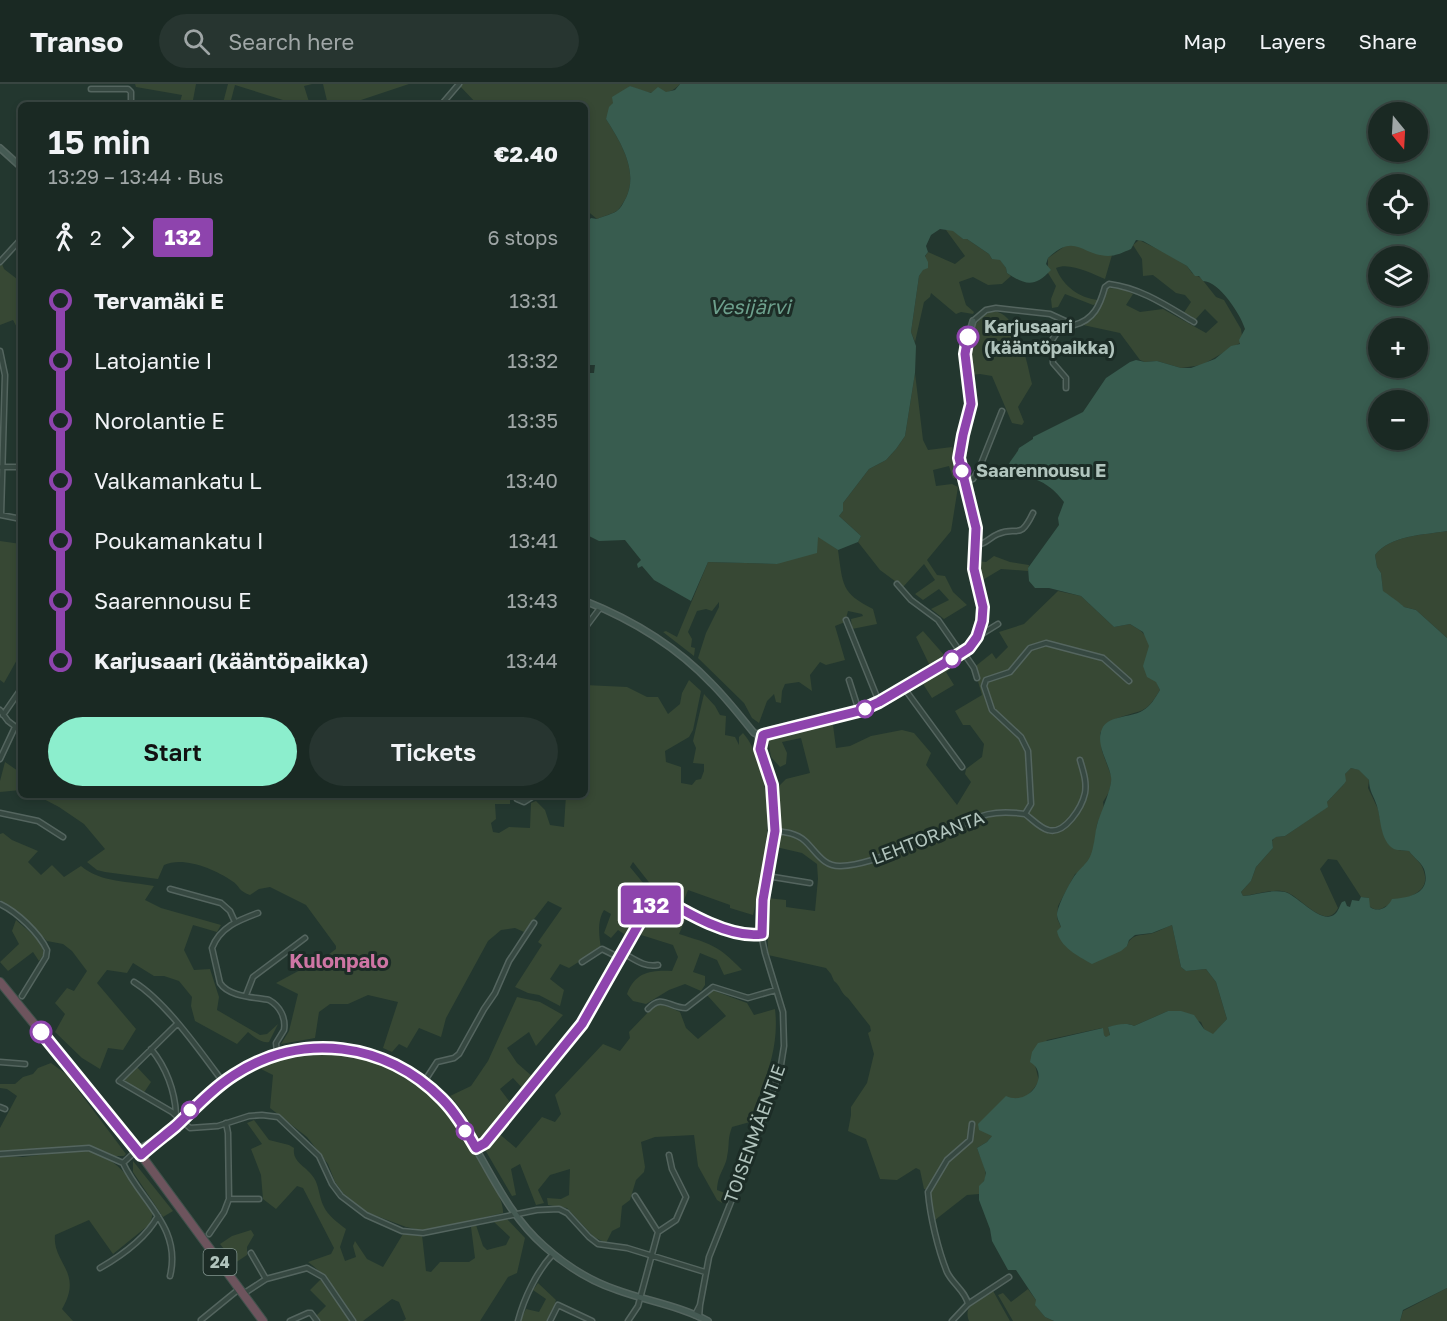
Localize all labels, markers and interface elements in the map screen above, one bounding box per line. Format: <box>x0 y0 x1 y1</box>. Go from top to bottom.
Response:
search box <box>159 14 579 68</box>
text: Transo <box>30 25 123 58</box>
icon: search <box>180 25 213 58</box>
text: Search here <box>228 28 354 55</box>
text: Map <box>1183 28 1226 54</box>
text: Layers <box>1259 28 1326 54</box>
text: Share <box>1359 28 1417 54</box>
north arrow <box>1368 102 1428 162</box>
map controls <box>1368 102 1428 450</box>
text: 15 min <box>48 122 150 161</box>
text: €2.40 <box>494 140 558 167</box>
text: 13:29 – 13:44 · Bus <box>48 164 224 188</box>
button: locate <box>1368 174 1428 234</box>
icon: walk <box>48 221 81 254</box>
icon: forward <box>111 221 144 254</box>
text: 132 <box>165 224 201 250</box>
text: 2 <box>90 225 102 249</box>
text: 6 stops <box>487 225 558 249</box>
button: layers <box>1368 246 1428 306</box>
text: Tervamäki E <box>94 287 224 314</box>
text: 13:31 <box>509 288 558 312</box>
water label: Vesijärvi <box>709 294 793 319</box>
place label: Karjusaari (kääntöpaikka) <box>984 315 1115 358</box>
button: + <box>1368 318 1428 378</box>
marker: Karjusaari (kääntöpaikka) <box>957 326 979 348</box>
text: Latojantie I <box>94 347 212 374</box>
text: 13:32 <box>507 348 558 372</box>
button: − <box>1368 390 1428 450</box>
text: Norolantie E <box>94 407 225 434</box>
text: 13:35 <box>507 408 558 432</box>
place label: Saarennousu E <box>976 459 1106 481</box>
marker: Saarennousu E <box>953 462 971 480</box>
text: Valkamankatu L <box>94 467 262 494</box>
text: 13:40 <box>506 468 558 492</box>
text: Poukamankatu I <box>94 527 264 554</box>
text: 13:41 <box>509 528 558 552</box>
text: Saarennousu E <box>94 587 252 614</box>
text: 13:43 <box>507 588 558 612</box>
text: Karjusaari (kääntöpaikka) <box>94 647 369 674</box>
text: 13:44 <box>506 648 558 672</box>
unlabelled marker <box>943 650 961 668</box>
unlabelled marker <box>856 700 874 718</box>
button: Start <box>48 717 297 786</box>
button: Tickets <box>309 717 558 786</box>
street label: LEHTORANTA <box>868 806 987 869</box>
line badge: 132 <box>616 886 686 924</box>
text: 132 <box>633 892 669 918</box>
district label: Kulonpalo <box>289 948 389 972</box>
unlabelled marker <box>30 1021 52 1043</box>
street label: TOISENMÄENTIE <box>719 1061 789 1206</box>
unlabelled marker <box>181 1101 199 1119</box>
unlabelled marker <box>456 1122 474 1140</box>
road number: 24 <box>204 1249 236 1275</box>

